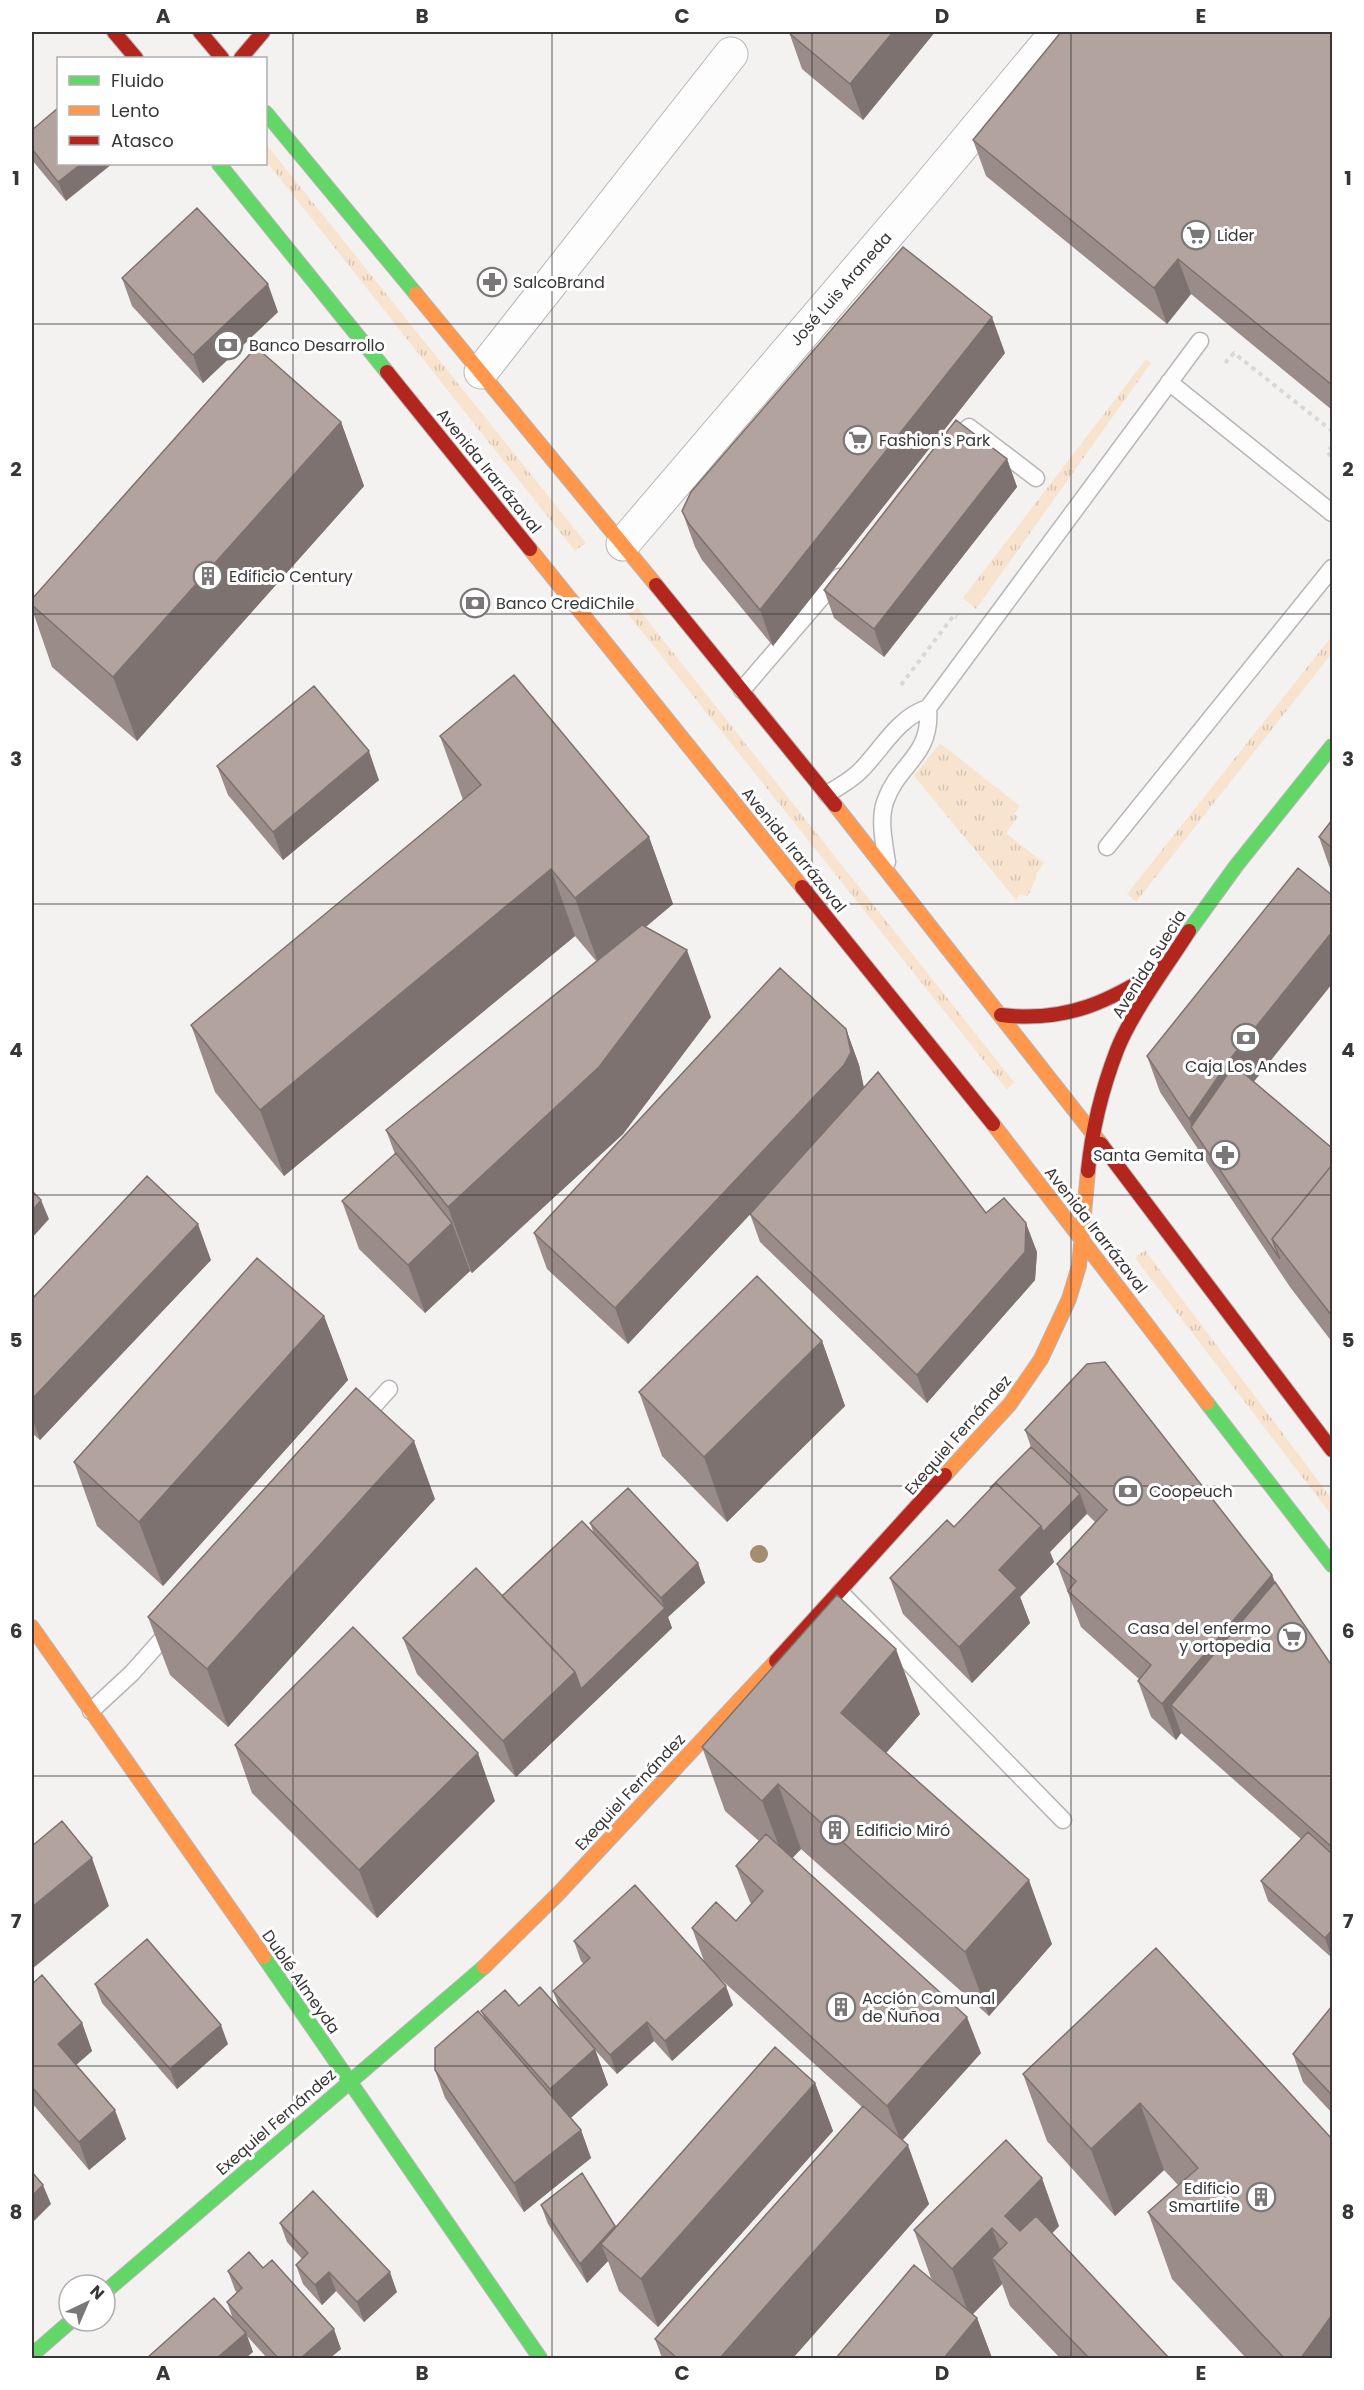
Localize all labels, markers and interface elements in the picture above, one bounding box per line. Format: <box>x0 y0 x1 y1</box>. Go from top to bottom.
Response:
text: A <box>156 2 171 30</box>
text: B <box>415 2 429 30</box>
text: C <box>674 2 690 30</box>
text: D <box>935 2 949 30</box>
text: E <box>1196 2 1206 30</box>
legend <box>57 57 267 165</box>
text: Fluido <box>111 68 164 93</box>
text: Lento <box>111 98 160 123</box>
text: Atasco <box>111 128 174 153</box>
text: 1 <box>12 164 20 192</box>
text: 1 <box>1344 164 1352 192</box>
supermarket icon: Lider <box>1180 219 1212 251</box>
place label: Lider <box>1217 224 1255 247</box>
street label: José Luis Araneda <box>785 227 897 351</box>
pharmacy icon: SalcoBrand <box>476 266 508 298</box>
place label: SalcoBrand <box>513 271 605 294</box>
bank icon: Banco Desarrollo <box>212 329 244 361</box>
place label: Banco Desarrollo <box>249 334 385 357</box>
street label: Avenida Irarrázaval <box>431 404 547 538</box>
supermarket icon: Fashion's Park <box>842 424 874 456</box>
place label: Fashion's Park <box>879 429 991 452</box>
text: 2 <box>10 455 22 483</box>
text: 2 <box>1342 455 1354 483</box>
building icon: Edificio Century <box>192 560 224 592</box>
place label: Edificio Century <box>229 565 353 588</box>
bank icon: Banco CrediChile <box>459 587 491 619</box>
place label: Banco CrediChile <box>496 592 635 615</box>
text: 3 <box>10 745 22 773</box>
text: 3 <box>1342 745 1354 773</box>
street label: Avenida Irarrázaval <box>736 783 852 917</box>
street label: Avenida Suecia <box>1106 905 1192 1023</box>
bank icon: Caja Los Andes <box>1230 1022 1262 1054</box>
text: 4 <box>9 1036 23 1064</box>
text: 4 <box>1341 1036 1355 1064</box>
place label: Caja Los Andes <box>1185 1055 1307 1078</box>
pharmacy icon: Santa Gemita <box>1209 1139 1241 1171</box>
place label: Santa Gemita <box>1093 1144 1204 1167</box>
street label: Avenida Irarrázaval <box>1039 1162 1153 1298</box>
text: 5 <box>10 1326 23 1354</box>
text: 5 <box>1342 1326 1355 1354</box>
street label: Exequiel Fernández <box>899 1370 1017 1500</box>
bank icon: Coopeuch <box>1112 1475 1144 1507</box>
place label: Coopeuch <box>1149 1480 1233 1503</box>
text: 6 <box>10 1617 22 1645</box>
place label: Casa del enfermo y ortopedia <box>1127 1617 1271 1658</box>
text: 6 <box>1342 1617 1354 1645</box>
supermarket icon: Casa del enfermo y ortopedia <box>1276 1621 1308 1653</box>
street label: Exequiel Fernández <box>570 1729 690 1855</box>
building icon: Edificio Miró <box>819 1814 851 1846</box>
place label: Edificio Miró <box>856 1819 950 1842</box>
text: 7 <box>11 1907 22 1935</box>
text: 7 <box>1343 1907 1354 1935</box>
street label: Dublé Almeyda <box>257 1925 345 2039</box>
place label: Acción Comunal de Ñuñoa <box>862 1987 995 2028</box>
building icon: Acción Comunal de Ñuñoa <box>825 1991 857 2023</box>
street label: Exequiel Fernández <box>211 2063 341 2181</box>
place label: Edificio Smartlife <box>1168 2177 1240 2218</box>
building icon: Edificio Smartlife <box>1245 2181 1277 2213</box>
text: 8 <box>10 2198 22 2226</box>
text: 8 <box>1342 2198 1354 2226</box>
north arrow <box>57 2273 117 2333</box>
text: N <box>85 2280 109 2305</box>
text: A <box>156 2359 171 2387</box>
text: B <box>415 2359 429 2387</box>
text: C <box>674 2359 690 2387</box>
text: D <box>935 2359 949 2387</box>
text: E <box>1196 2359 1206 2387</box>

